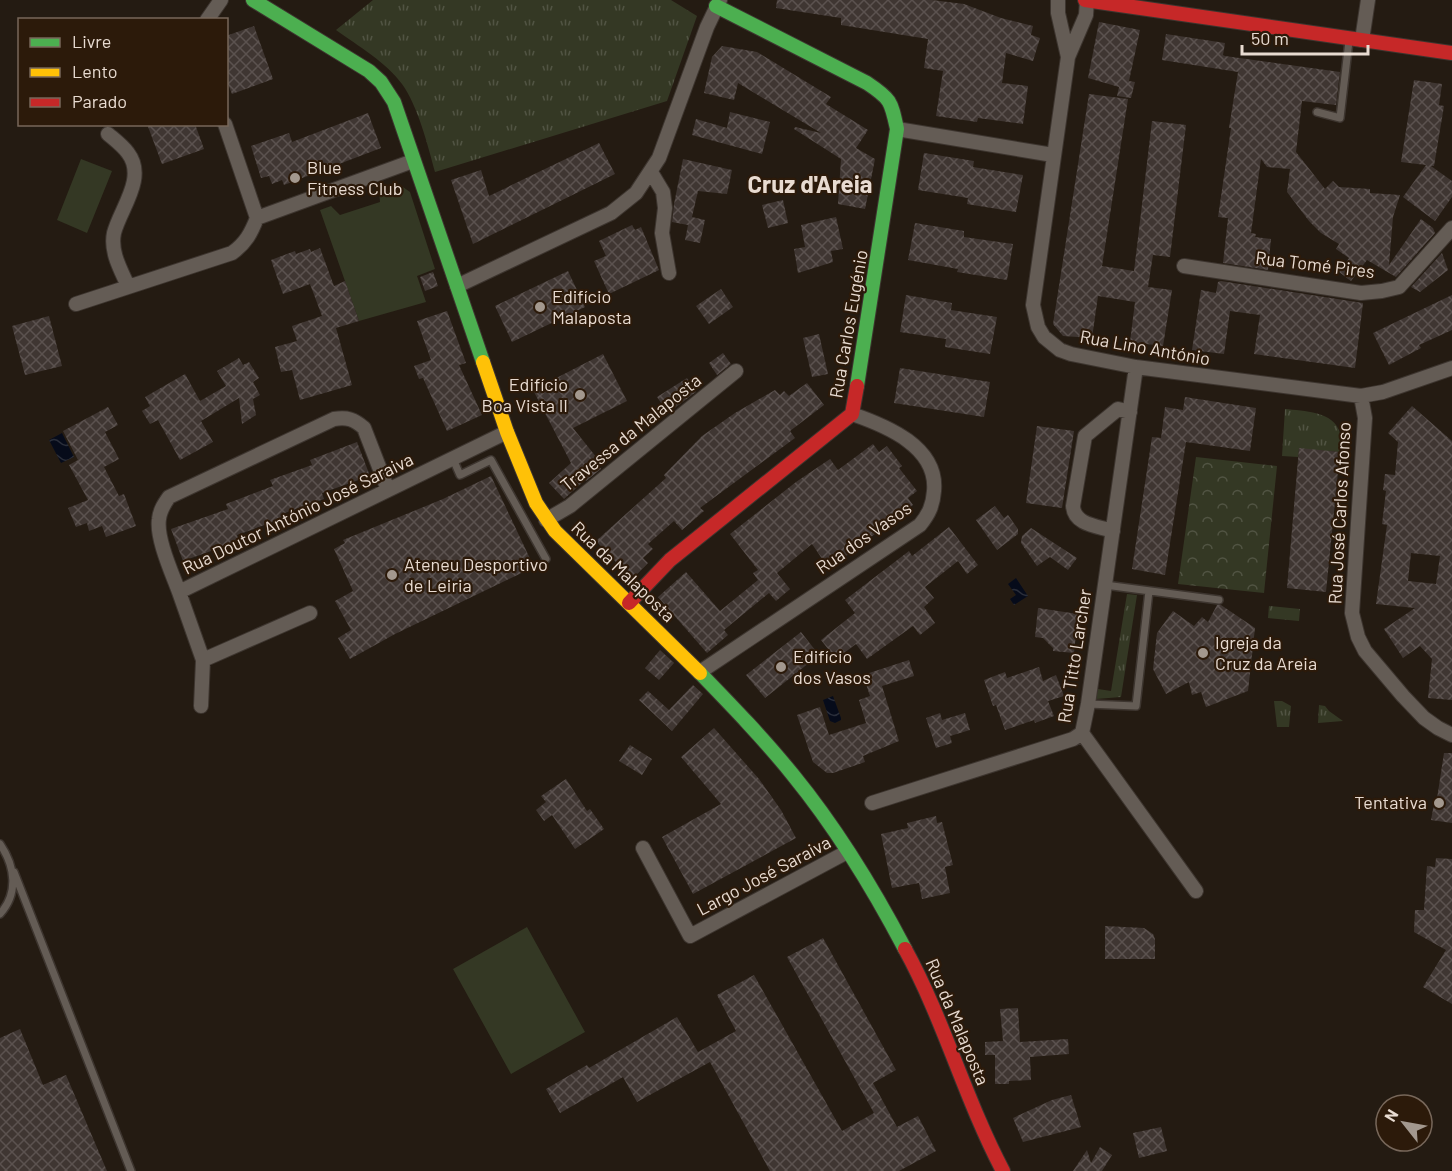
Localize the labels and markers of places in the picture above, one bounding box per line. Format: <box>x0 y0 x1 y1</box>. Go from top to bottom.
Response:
place label: Blue Fitness Club <box>307 156 403 199</box>
marker: Blue Fitness Club <box>288 171 302 185</box>
place label: Edifício Malaposta <box>552 285 631 328</box>
marker: Edifício Malaposta <box>533 300 547 314</box>
place label: Edifício Boa Vista II <box>482 373 568 416</box>
marker: Edifício Boa Vista II <box>573 388 587 402</box>
place label: Ateneu Desportivo de Leiria <box>404 553 548 596</box>
marker: Ateneu Desportivo de Leiria <box>385 568 399 582</box>
place label: Igreja da Cruz da Areia <box>1215 631 1317 674</box>
place label: Edifício dos Vasos <box>793 645 871 688</box>
marker: Igreja da Cruz da Areia <box>1196 646 1210 660</box>
marker: Edifício dos Vasos <box>774 660 788 674</box>
place label: Tentativa <box>1354 791 1427 813</box>
marker: Tentativa <box>1432 796 1446 810</box>

